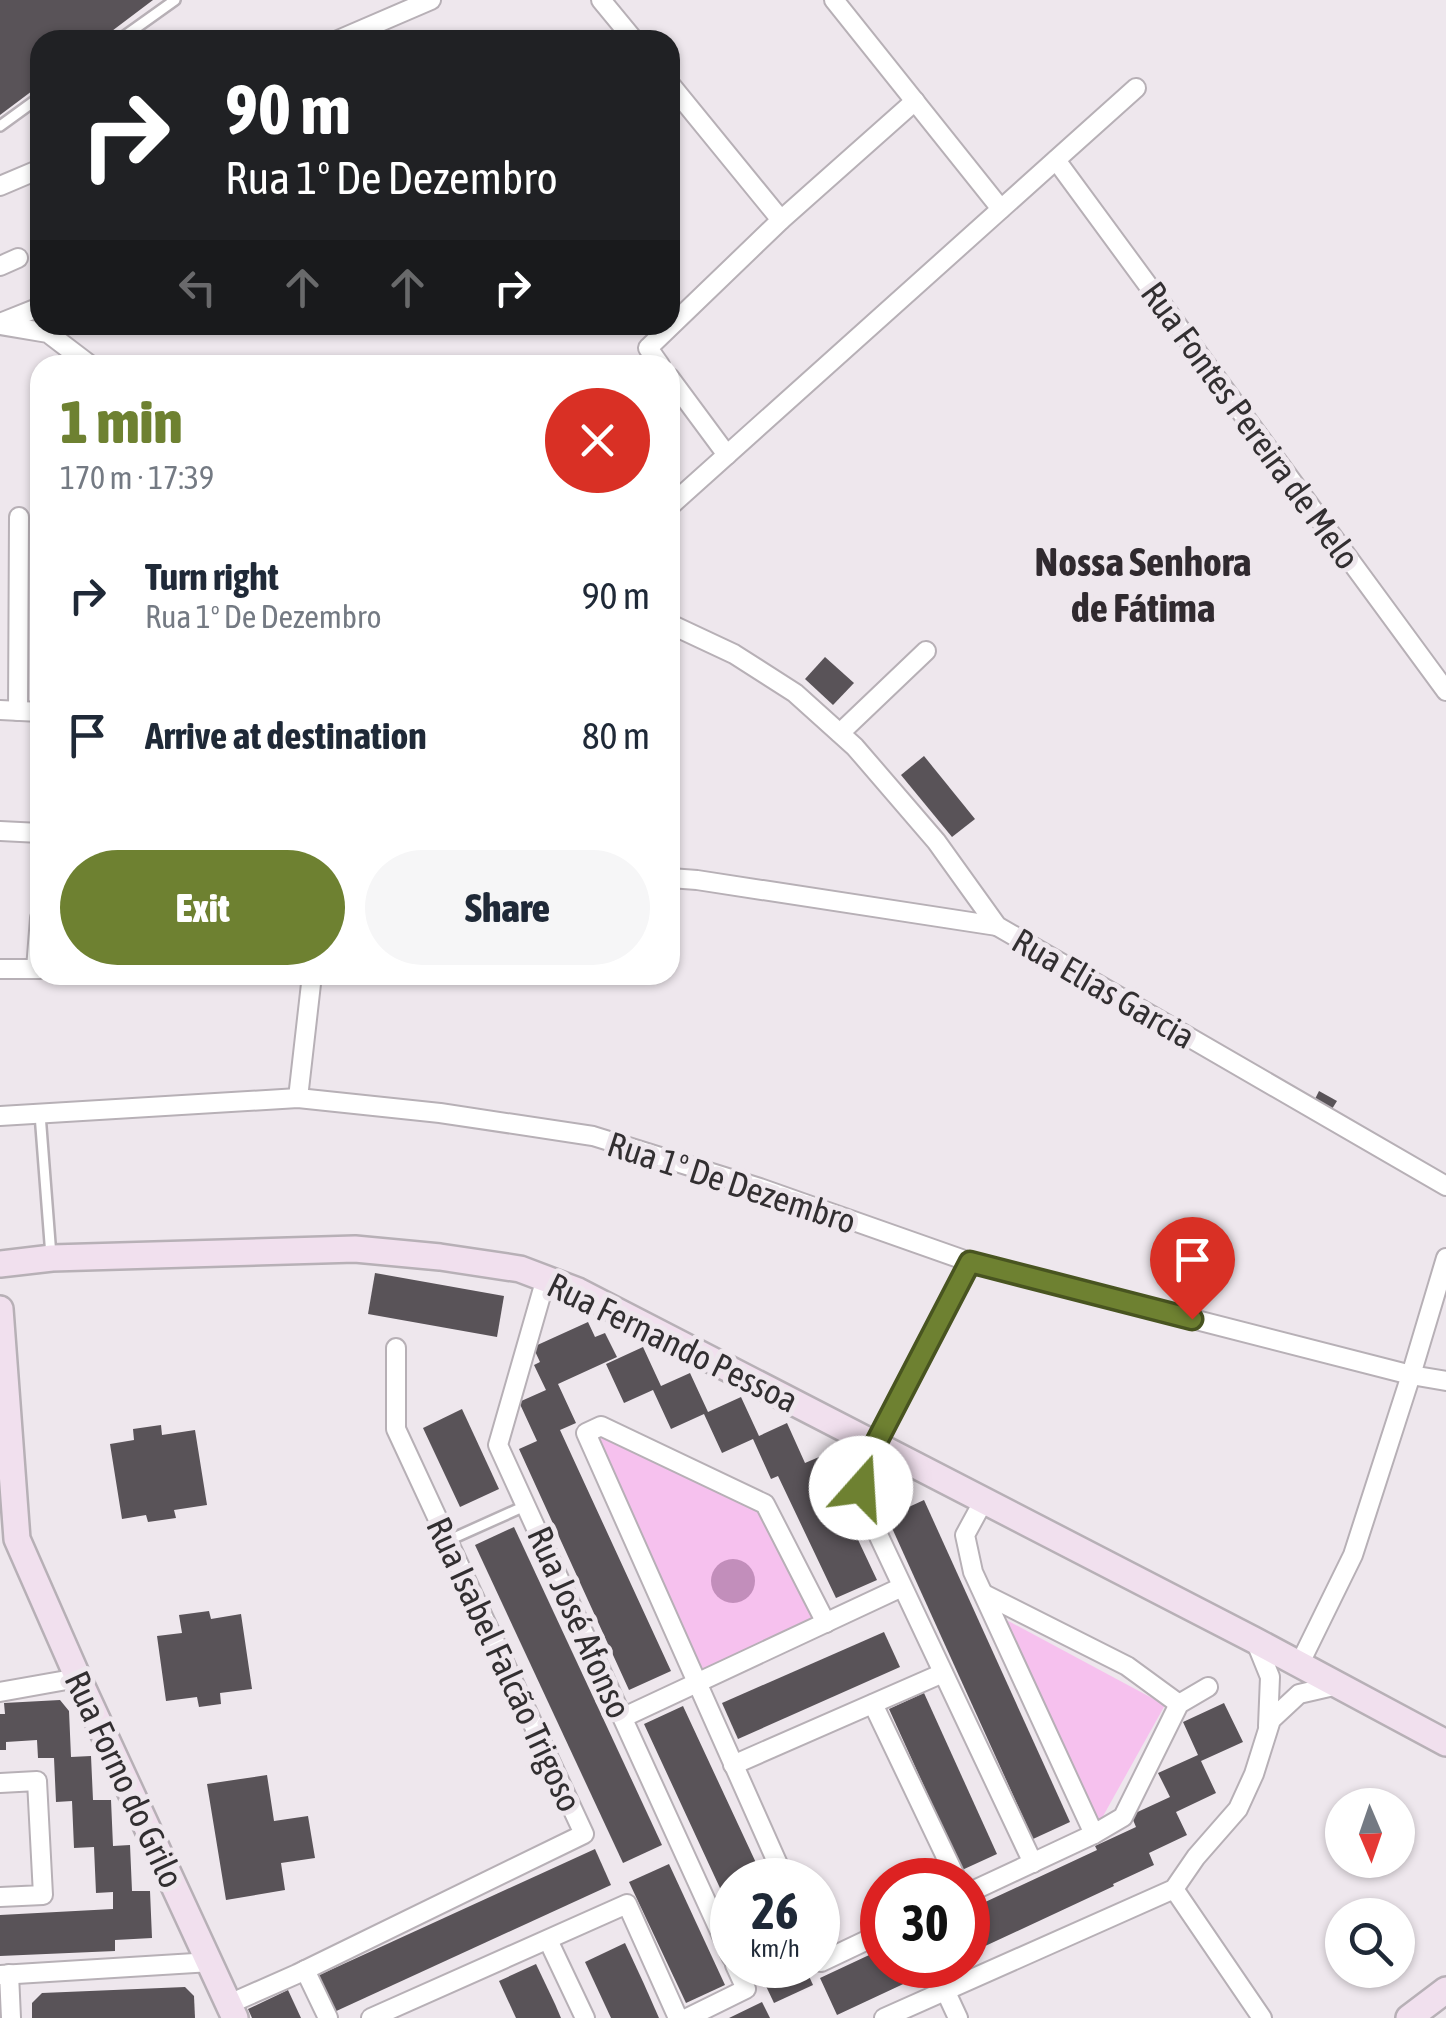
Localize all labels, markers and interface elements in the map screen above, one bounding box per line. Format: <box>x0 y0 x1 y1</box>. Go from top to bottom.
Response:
text: 90 m <box>225 69 351 149</box>
icon: right <box>60 70 190 200</box>
text: Rua 1º De Dezembro <box>225 152 558 204</box>
icon: left <box>170 260 225 315</box>
icon: ahead <box>275 260 330 315</box>
icon: ahead <box>380 260 435 315</box>
icon: right <box>485 260 540 315</box>
street label: Rua Fontes Pereira de Melo <box>1134 274 1368 576</box>
text: 1 min <box>60 387 183 456</box>
button: close <box>545 388 650 493</box>
text: 170 m · 17:39 <box>60 459 214 496</box>
district label: Nossa Senhora de Fátima <box>1035 539 1251 630</box>
text: Turn right <box>145 555 279 598</box>
icon: right <box>60 568 115 623</box>
text: 90 m <box>582 574 650 617</box>
text: Rua 1º De Dezembro <box>145 598 381 635</box>
icon: arrive <box>60 708 115 763</box>
text: Arrive at destination <box>145 714 427 757</box>
text: 80 m <box>582 714 650 757</box>
button: Exit <box>60 850 345 965</box>
button: Share <box>365 850 650 965</box>
street label: Rua Elias Garcia <box>1006 920 1202 1056</box>
street label: Rua 1º De Dezembro <box>603 1123 861 1241</box>
pin <box>1150 1217 1235 1320</box>
icon: arrive <box>1165 1232 1220 1287</box>
street label: Rua Fernando Pessoa <box>541 1264 805 1420</box>
position arrow <box>809 1436 913 1540</box>
street label: Rua Isabel Falcão Trigoso <box>419 1511 591 1817</box>
street label: Rua José Afonso <box>520 1520 640 1724</box>
street label: Rua Forno do Grilo <box>57 1665 193 1893</box>
north arrow <box>1325 1788 1415 1878</box>
map controls <box>1325 1788 1415 1988</box>
speed limit sign: 30 <box>860 1858 990 1988</box>
text: 26 <box>751 1882 798 1940</box>
button: search <box>1325 1898 1415 1988</box>
text: km/h <box>750 1934 800 1962</box>

